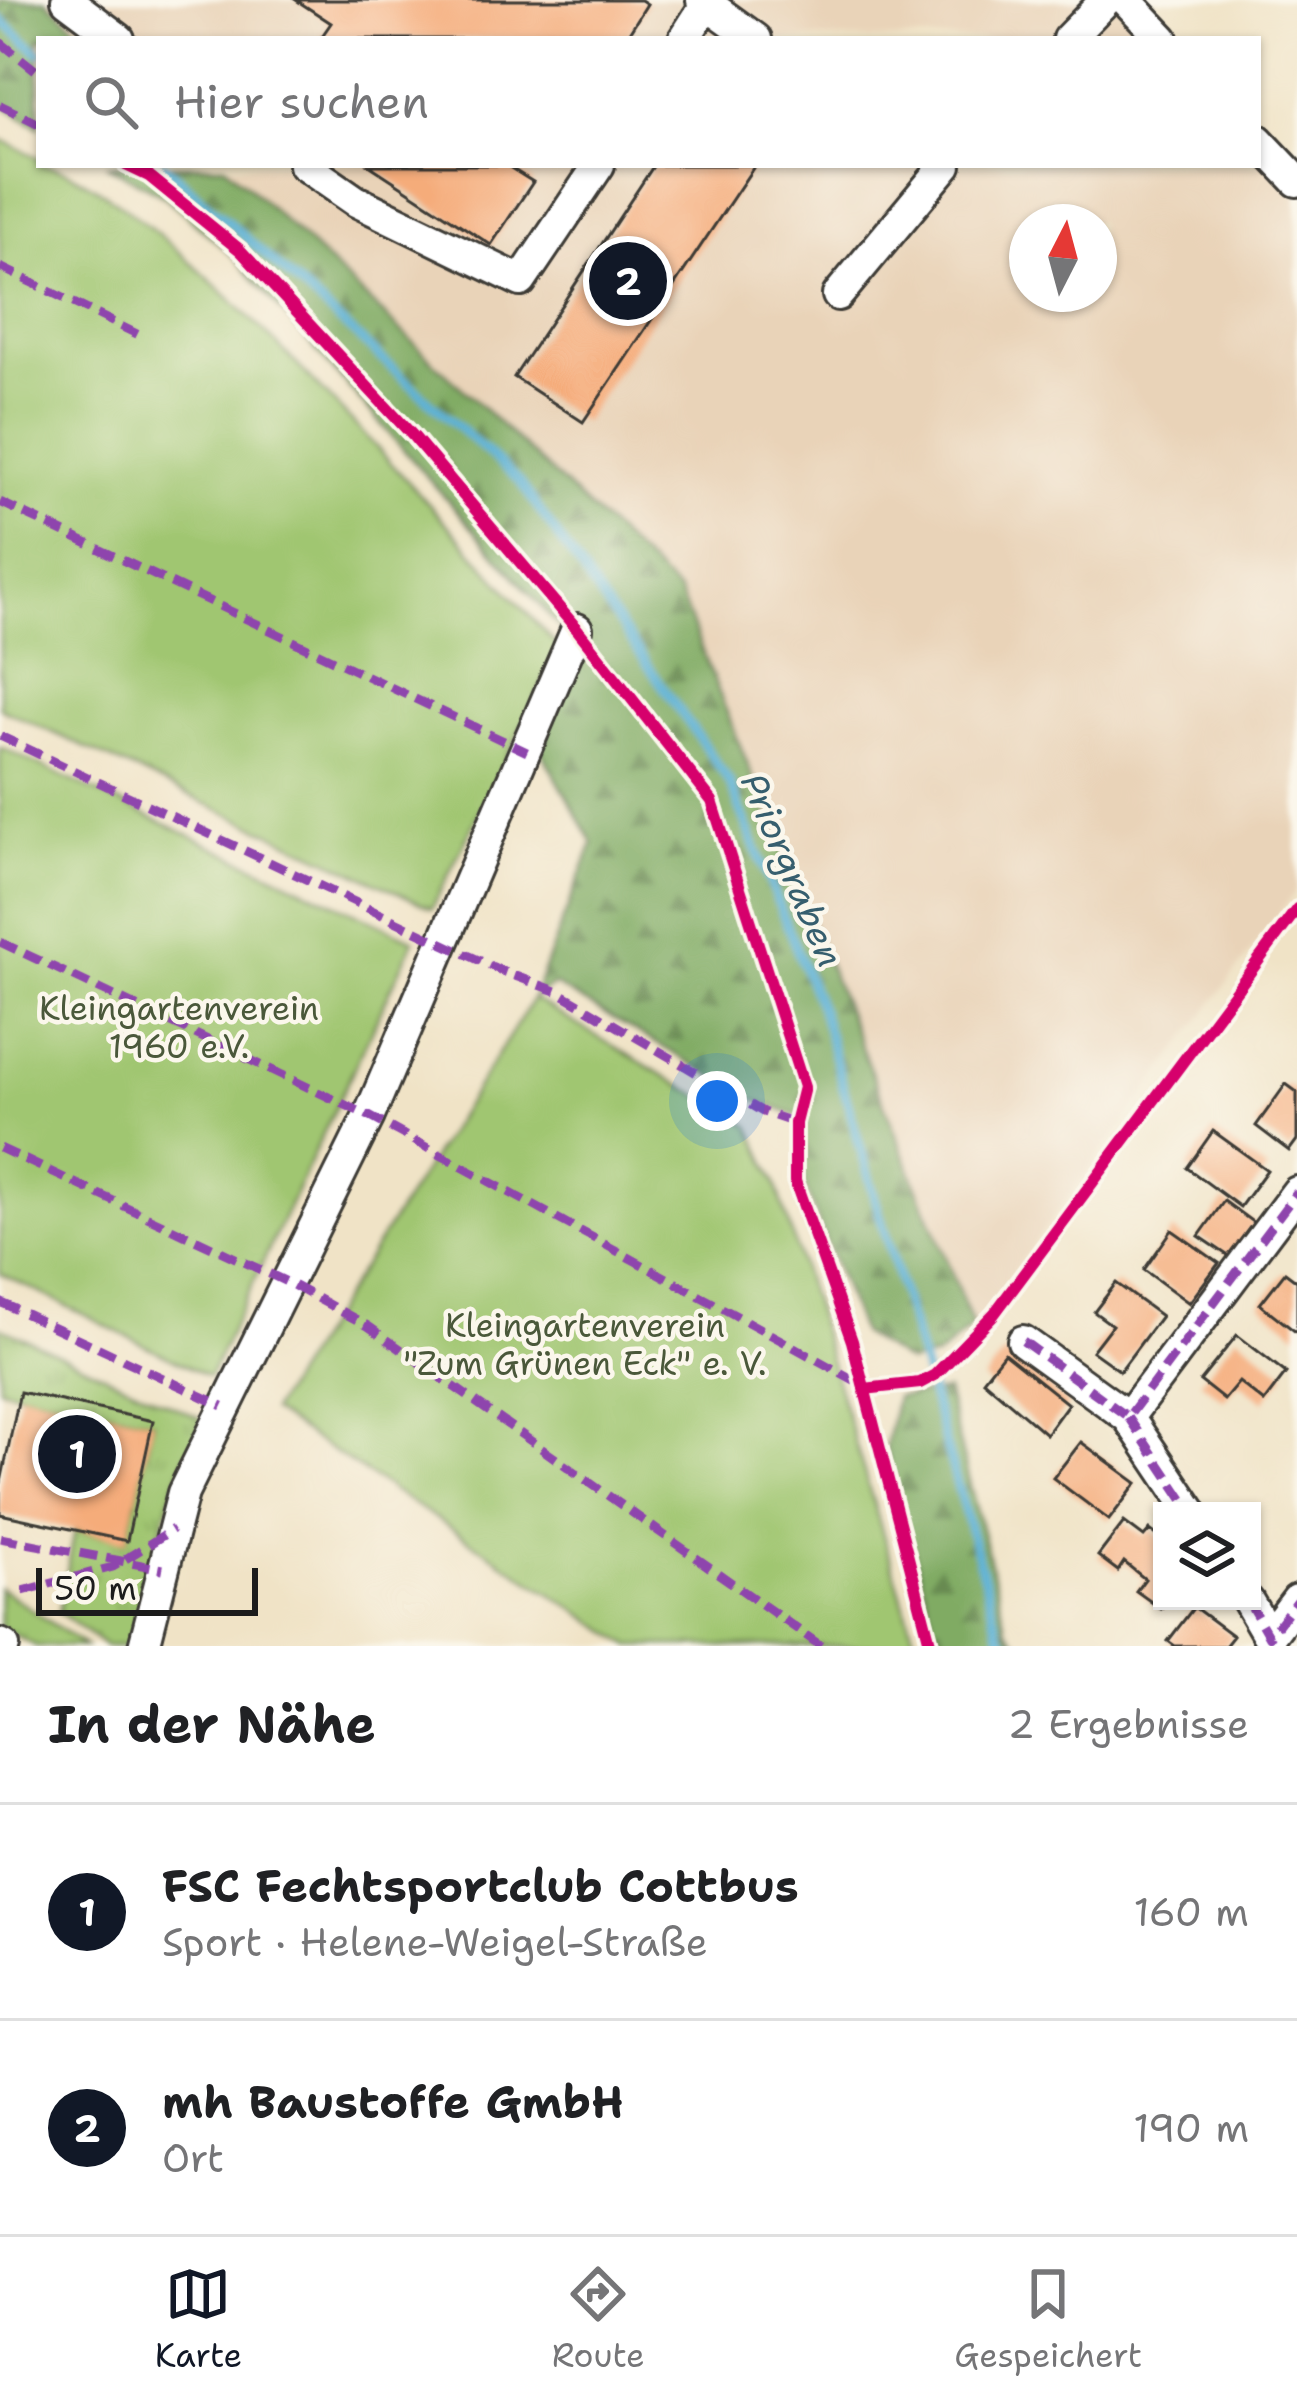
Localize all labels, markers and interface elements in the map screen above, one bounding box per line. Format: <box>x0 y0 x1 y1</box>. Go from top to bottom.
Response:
search box <box>36 36 1261 168</box>
icon: search <box>78 69 144 135</box>
text: Hier suchen <box>174 72 429 132</box>
north arrow <box>1009 204 1117 312</box>
pin: 2 <box>589 236 667 326</box>
water label: Priorgraben <box>729 766 855 974</box>
park label: Kleingartenverein 1960 e.V. <box>39 986 319 1069</box>
your location <box>687 1071 747 1131</box>
park label: Kleingartenverein "Zum Grünen Eck" e. V. <box>403 1303 767 1386</box>
pin: 1 <box>38 1409 116 1499</box>
map controls <box>1153 1502 1261 1610</box>
button: layers <box>1153 1502 1261 1610</box>
scale bar <box>36 1562 258 1615</box>
text: 50 m <box>54 1566 137 1611</box>
text: In der Nähe <box>48 1690 376 1758</box>
text: 2 Ergebnisse <box>1008 1698 1249 1750</box>
text: FSC Fechtsportclub Cottbus <box>162 1856 799 1916</box>
text: 1 <box>78 1886 96 1938</box>
text: 160 m <box>1134 1886 1249 1938</box>
text: Sport · Helene-Weigel-Straße <box>162 1916 708 1968</box>
text: mh Baustoffe GmbH <box>162 2072 624 2132</box>
text: 2 <box>73 2102 101 2154</box>
text: 190 m <box>1133 2102 1249 2154</box>
text: Ort <box>162 2132 224 2184</box>
tab: Karte <box>155 2261 242 2378</box>
tab: Route <box>552 2261 645 2378</box>
tab: Gespeichert <box>954 2261 1142 2378</box>

